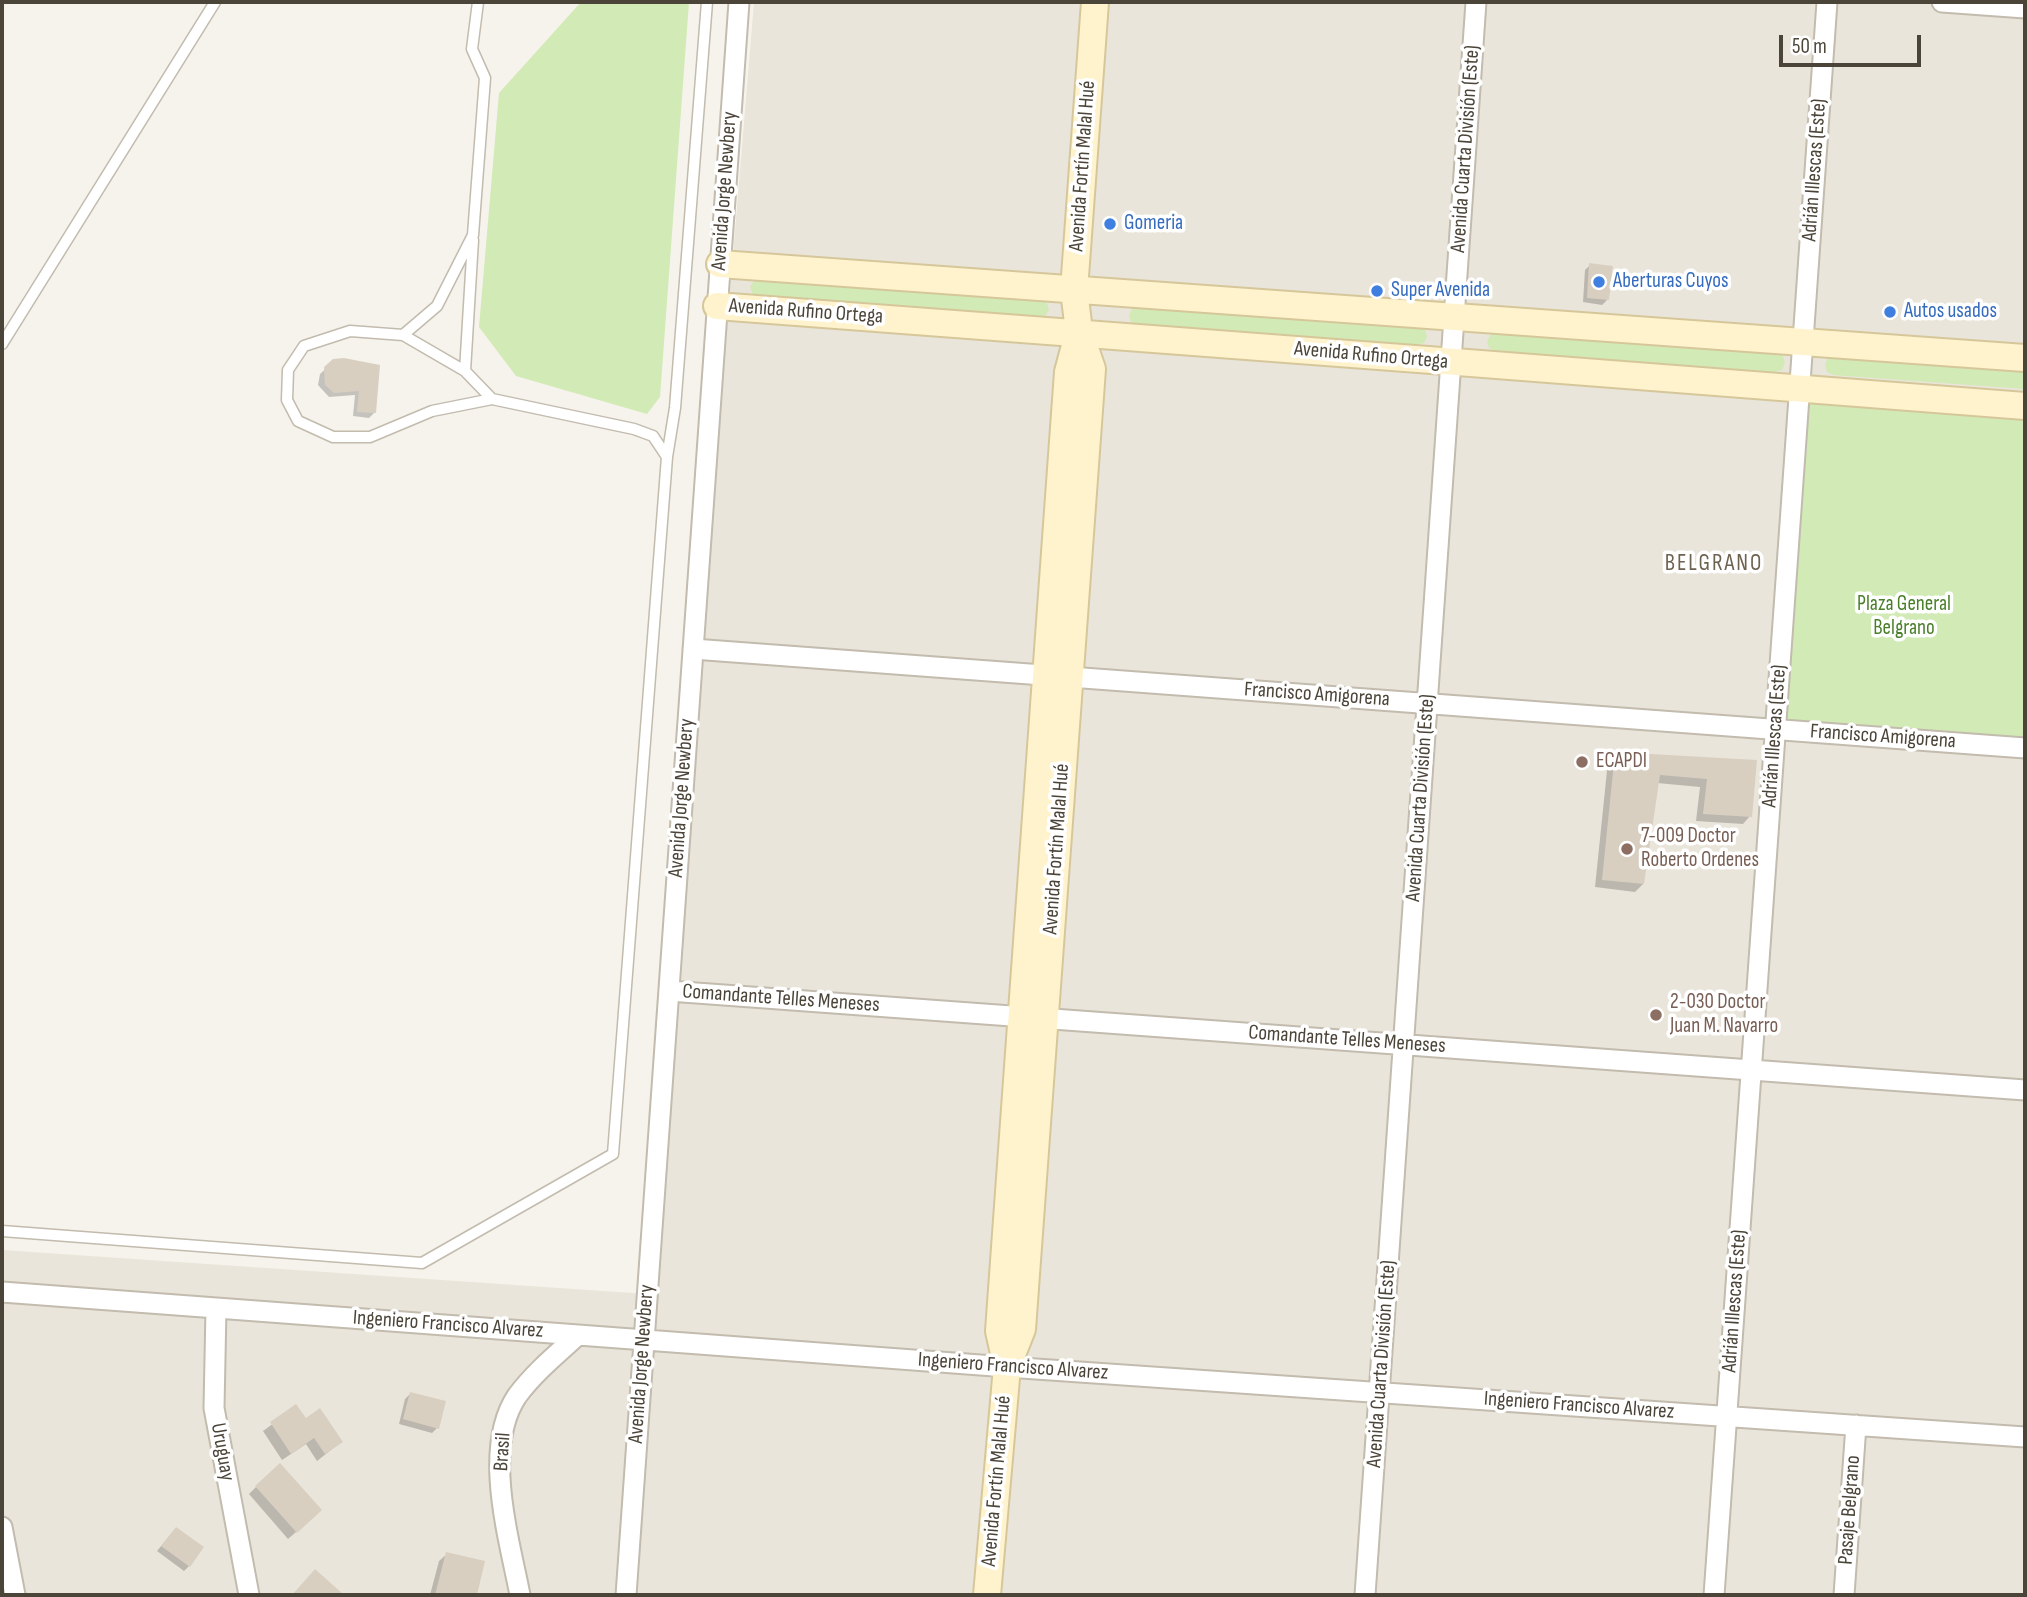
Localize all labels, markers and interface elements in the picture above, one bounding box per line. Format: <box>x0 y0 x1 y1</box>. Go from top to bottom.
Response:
scale bar <box>1782 21 1924 65</box>
text: 50 m <box>1792 34 1827 59</box>
street label: Avenida Cuarta División (Este) <box>1446 44 1486 254</box>
street label: Avenida Fortín Malal Hué <box>1064 80 1102 252</box>
street label: Adrián Illescas (Este) <box>1797 98 1833 242</box>
street label: Avenida Jorge Newbery <box>707 111 743 271</box>
place label: Gomeria <box>1124 211 1183 237</box>
marker: Gomeria <box>1102 216 1118 232</box>
place label: Aberturas Cuyos <box>1613 269 1729 295</box>
marker: Aberturas Cuyos <box>1591 274 1607 290</box>
place label: Super Avenida <box>1391 278 1490 304</box>
marker: Super Avenida <box>1369 283 1385 299</box>
street label: Avenida Rufino Ortega <box>728 294 884 330</box>
place label: Autos usados <box>1904 299 1997 325</box>
marker: Autos usados <box>1882 304 1898 320</box>
street label: Avenida Rufino Ortega <box>1293 337 1449 375</box>
district label: BELGRANO <box>1666 550 1762 578</box>
park label: Plaza General Belgrano <box>1857 592 1951 642</box>
street label: Adrián Illescas (Este) <box>1757 664 1793 808</box>
street label: Francisco Amigorena <box>1243 677 1391 713</box>
street label: Avenida Cuarta División (Este) <box>1401 693 1441 903</box>
street label: Avenida Jorge Newbery <box>664 718 700 878</box>
street label: Francisco Amigorena <box>1809 719 1957 755</box>
place label: ECAPDI <box>1596 749 1647 775</box>
marker: ECAPDI <box>1574 754 1590 770</box>
street label: Avenida Fortín Malal Hué <box>1038 763 1076 935</box>
place label: 7-009 Doctor Roberto Ordenes <box>1641 824 1759 874</box>
marker: 7-009 Doctor Roberto Ordenes <box>1619 841 1635 857</box>
street label: Comandante Telles Meneses <box>681 980 881 1018</box>
place label: 2-030 Doctor Juan M. Navarro <box>1670 990 1778 1040</box>
marker: 2-030 Doctor Juan M. Navarro <box>1648 1007 1664 1023</box>
street label: Comandante Telles Meneses <box>1247 1021 1447 1059</box>
street label: Adrián Illescas (Este) <box>1717 1229 1753 1373</box>
street label: Avenida Cuarta División (Este) <box>1362 1259 1402 1469</box>
street label: Avenida Jorge Newbery <box>624 1284 660 1444</box>
street label: Ingeniero Francisco Alvarez <box>352 1306 544 1344</box>
street label: Ingeniero Francisco Alvarez <box>917 1348 1109 1386</box>
street label: Ingeniero Francisco Alvarez <box>1483 1387 1675 1425</box>
street label: Avenida Fortín Malal Hué <box>977 1395 1017 1567</box>
street label: Uruguay <box>205 1421 239 1483</box>
street label: Brasil <box>489 1432 517 1472</box>
street label: Pasaje Belgrano <box>1834 1455 1866 1565</box>

